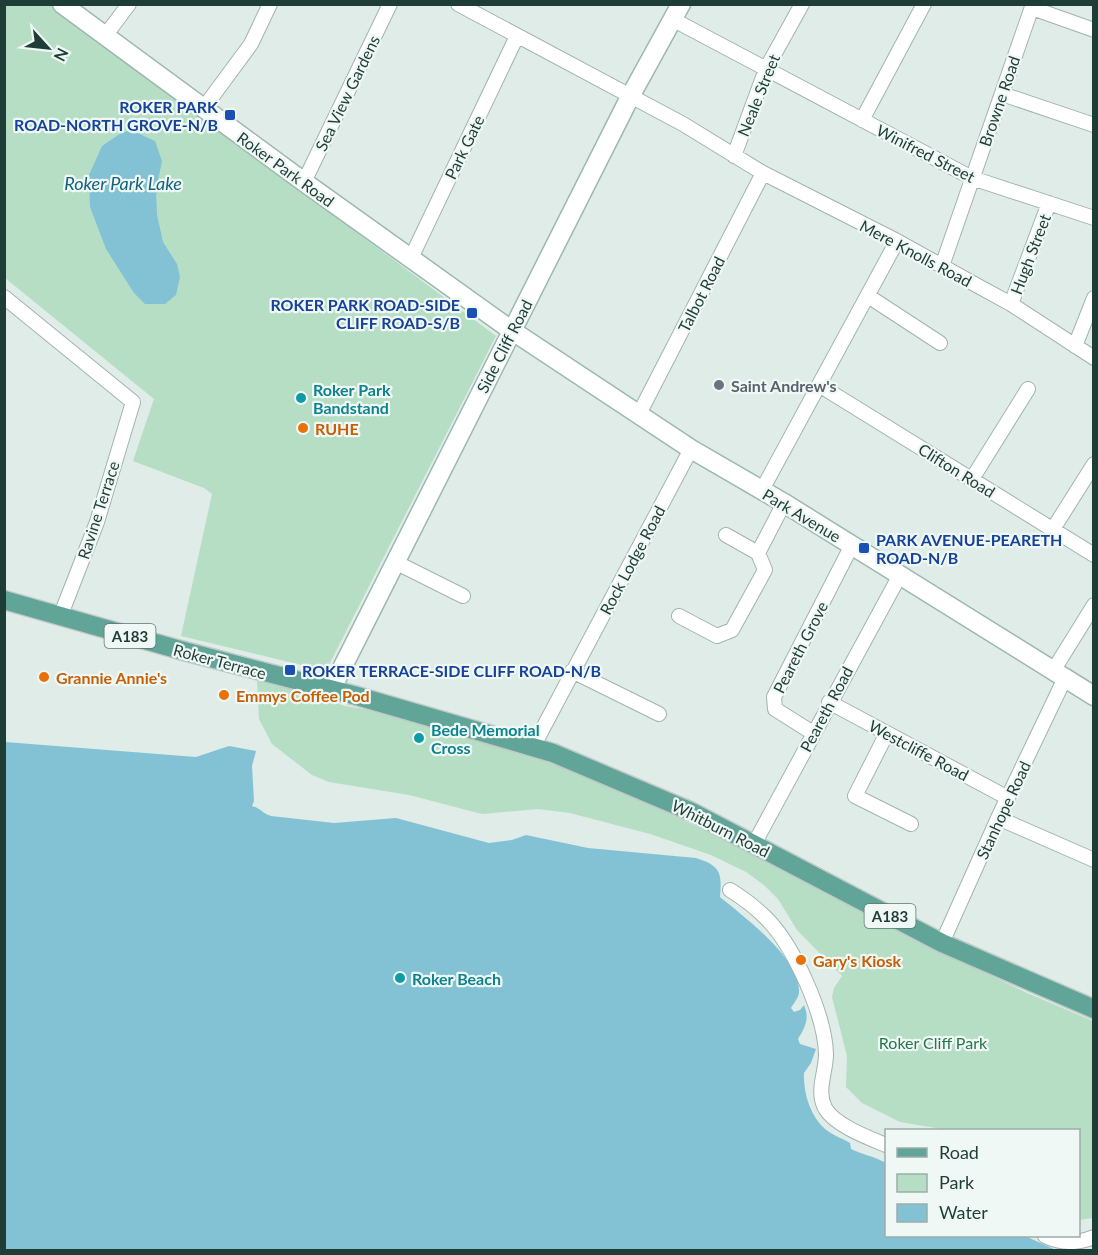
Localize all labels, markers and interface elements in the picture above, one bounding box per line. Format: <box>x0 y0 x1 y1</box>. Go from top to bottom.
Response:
north arrow <box>18 18 78 78</box>
street label: Sea View Gardens <box>311 32 383 154</box>
text: N <box>51 45 73 65</box>
street label: Neale Street <box>733 51 783 139</box>
street label: Browne Road <box>975 53 1023 149</box>
place label: ROKER PARK ROAD-NORTH GROVE-N/B <box>14 97 219 134</box>
marker: ROKER PARK ROAD-NORTH GROVE-N/B <box>223 108 237 122</box>
street label: Park Gate <box>440 112 488 182</box>
street label: Winifred Street <box>874 120 979 186</box>
street label: Roker Park Road <box>234 127 338 211</box>
water label: Roker Park Lake <box>64 172 182 194</box>
street label: Hugh Street <box>1006 211 1054 297</box>
street label: Mere Knolls Road <box>857 216 975 290</box>
street label: Talbot Road <box>674 253 728 335</box>
place label: ROKER PARK ROAD-SIDE CLIFF ROAD-S/B <box>270 295 460 332</box>
street label: Side Cliff Road <box>472 296 536 396</box>
marker: ROKER PARK ROAD-SIDE CLIFF ROAD-S/B <box>465 306 479 320</box>
place label: Saint Andrew's <box>731 376 837 395</box>
marker: Saint Andrew's <box>712 378 726 392</box>
place label: Roker Park Bandstand <box>313 380 391 417</box>
marker: Roker Park Bandstand <box>294 391 308 405</box>
place label: RUHE <box>315 419 359 438</box>
marker: RUHE <box>296 421 310 435</box>
street label: Clifton Road <box>915 439 999 501</box>
street label: Ravine Terrace <box>73 458 123 562</box>
street label: Park Avenue <box>759 484 845 546</box>
street label: Rock Lodge Road <box>595 502 669 618</box>
place label: PARK AVENUE-PEARETH ROAD-N/B <box>876 530 1062 567</box>
marker: PARK AVENUE-PEARETH ROAD-N/B <box>857 541 871 555</box>
street label: Peareth Grove <box>769 598 831 696</box>
road number: A183 <box>104 624 156 648</box>
street label: Roker Terrace <box>172 640 268 682</box>
place label: ROKER TERRACE-SIDE CLIFF ROAD-N/B <box>302 661 601 680</box>
marker: ROKER TERRACE-SIDE CLIFF ROAD-N/B <box>283 663 297 677</box>
street label: Peareth Road <box>796 663 856 755</box>
place label: Grannie Annie's <box>56 668 167 687</box>
marker: Grannie Annie's <box>37 670 51 684</box>
place label: Emmys Coffee Pod <box>236 686 370 705</box>
marker: Emmys Coffee Pod <box>217 688 231 702</box>
street label: Westcliffe Road <box>866 716 972 784</box>
place label: Bede Memorial Cross <box>431 720 540 757</box>
marker: Bede Memorial Cross <box>412 731 426 745</box>
street label: Stanhope Road <box>972 758 1034 862</box>
street label: Whitburn Road <box>669 795 773 861</box>
road number: A183 <box>864 904 916 928</box>
place label: Gary's Kiosk <box>813 951 901 970</box>
marker: Gary's Kiosk <box>794 953 808 967</box>
place label: Roker Beach <box>412 969 501 988</box>
marker: Roker Beach <box>393 971 407 985</box>
park label: Roker Cliff Park <box>879 1033 988 1052</box>
legend <box>885 1129 1080 1237</box>
text: Road <box>939 1141 979 1163</box>
text: Park <box>939 1171 975 1193</box>
text: Water <box>939 1201 988 1223</box>

